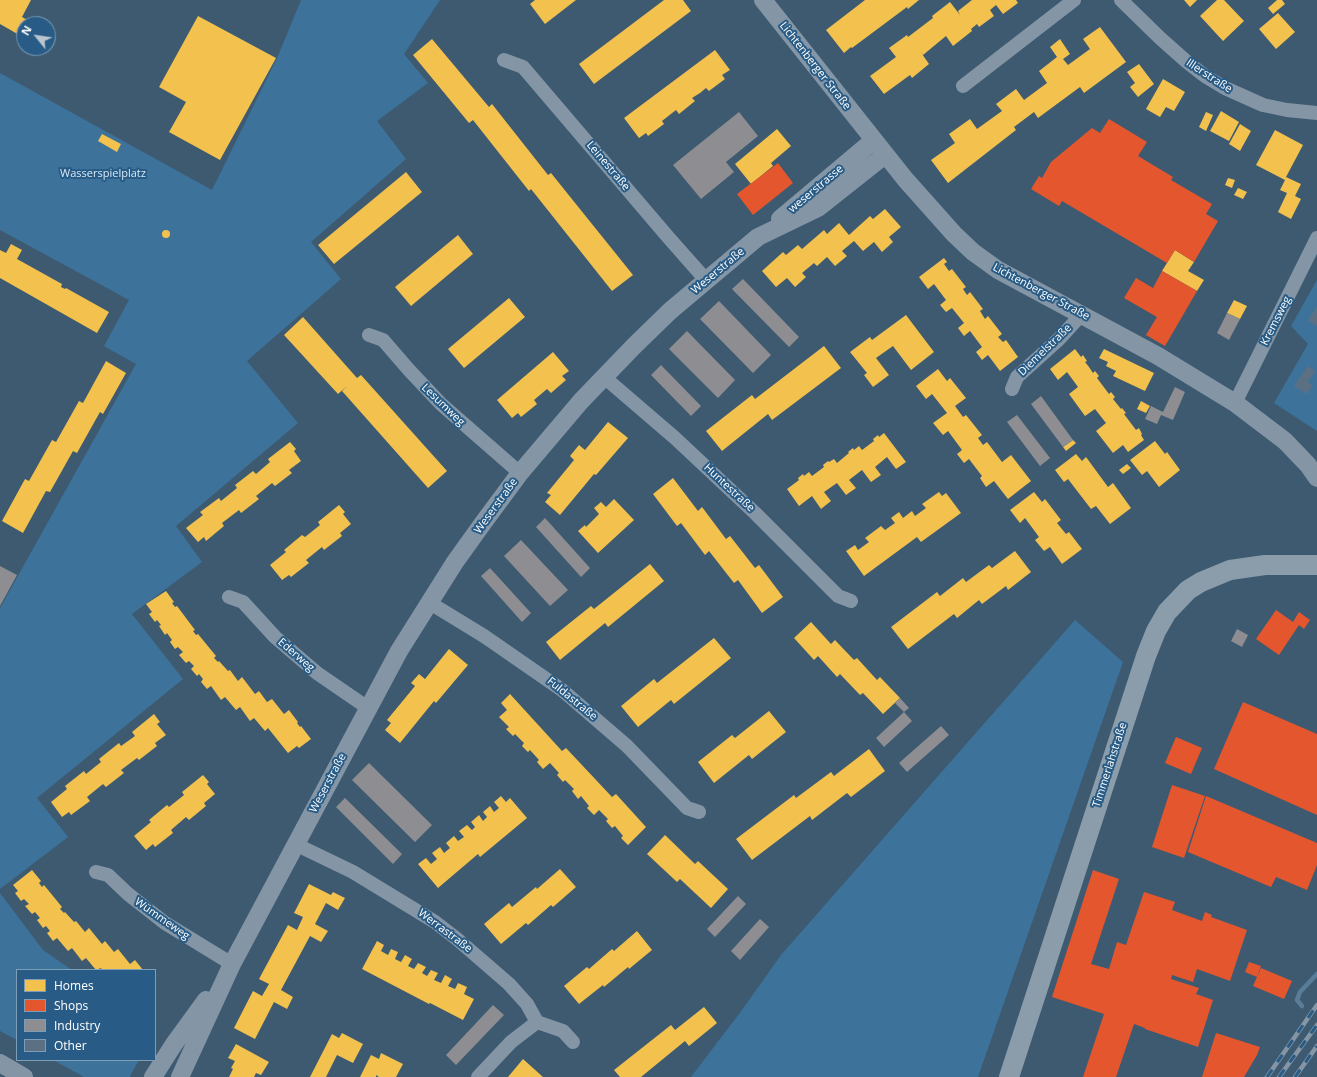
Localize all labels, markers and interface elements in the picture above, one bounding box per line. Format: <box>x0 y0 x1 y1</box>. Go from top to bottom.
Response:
north arrow <box>16 16 56 56</box>
street label: Lichtenberger Straße <box>777 19 853 113</box>
text: N <box>17 23 35 38</box>
street label: Illerstraße <box>1184 56 1234 96</box>
street label: Leinestraße <box>584 139 632 193</box>
street label: weserstrasse <box>786 162 846 216</box>
park label: Wasserspielplatz <box>60 167 146 181</box>
street label: Weserstraße <box>689 245 747 297</box>
street label: Lichtenberger Straße <box>990 261 1092 323</box>
street label: Kremsweg <box>1258 294 1294 348</box>
street label: Diemelstraße <box>1016 321 1074 379</box>
street label: Lesumweg <box>419 381 467 429</box>
street label: Huntestraße <box>701 461 757 515</box>
street label: Weserstraße <box>472 476 520 536</box>
street label: Ederweg <box>275 636 317 674</box>
street label: Fuldastraße <box>544 675 600 723</box>
street label: Timmerlahstraße <box>1090 721 1130 809</box>
street label: Weserstraße <box>307 751 349 815</box>
street label: Wümmeweg <box>132 895 192 943</box>
street label: Werrastraße <box>415 906 475 956</box>
legend <box>16 969 156 1061</box>
text: Homes <box>54 977 94 994</box>
text: Shops <box>54 997 88 1014</box>
text: Industry <box>54 1017 100 1034</box>
text: Other <box>54 1037 87 1054</box>

